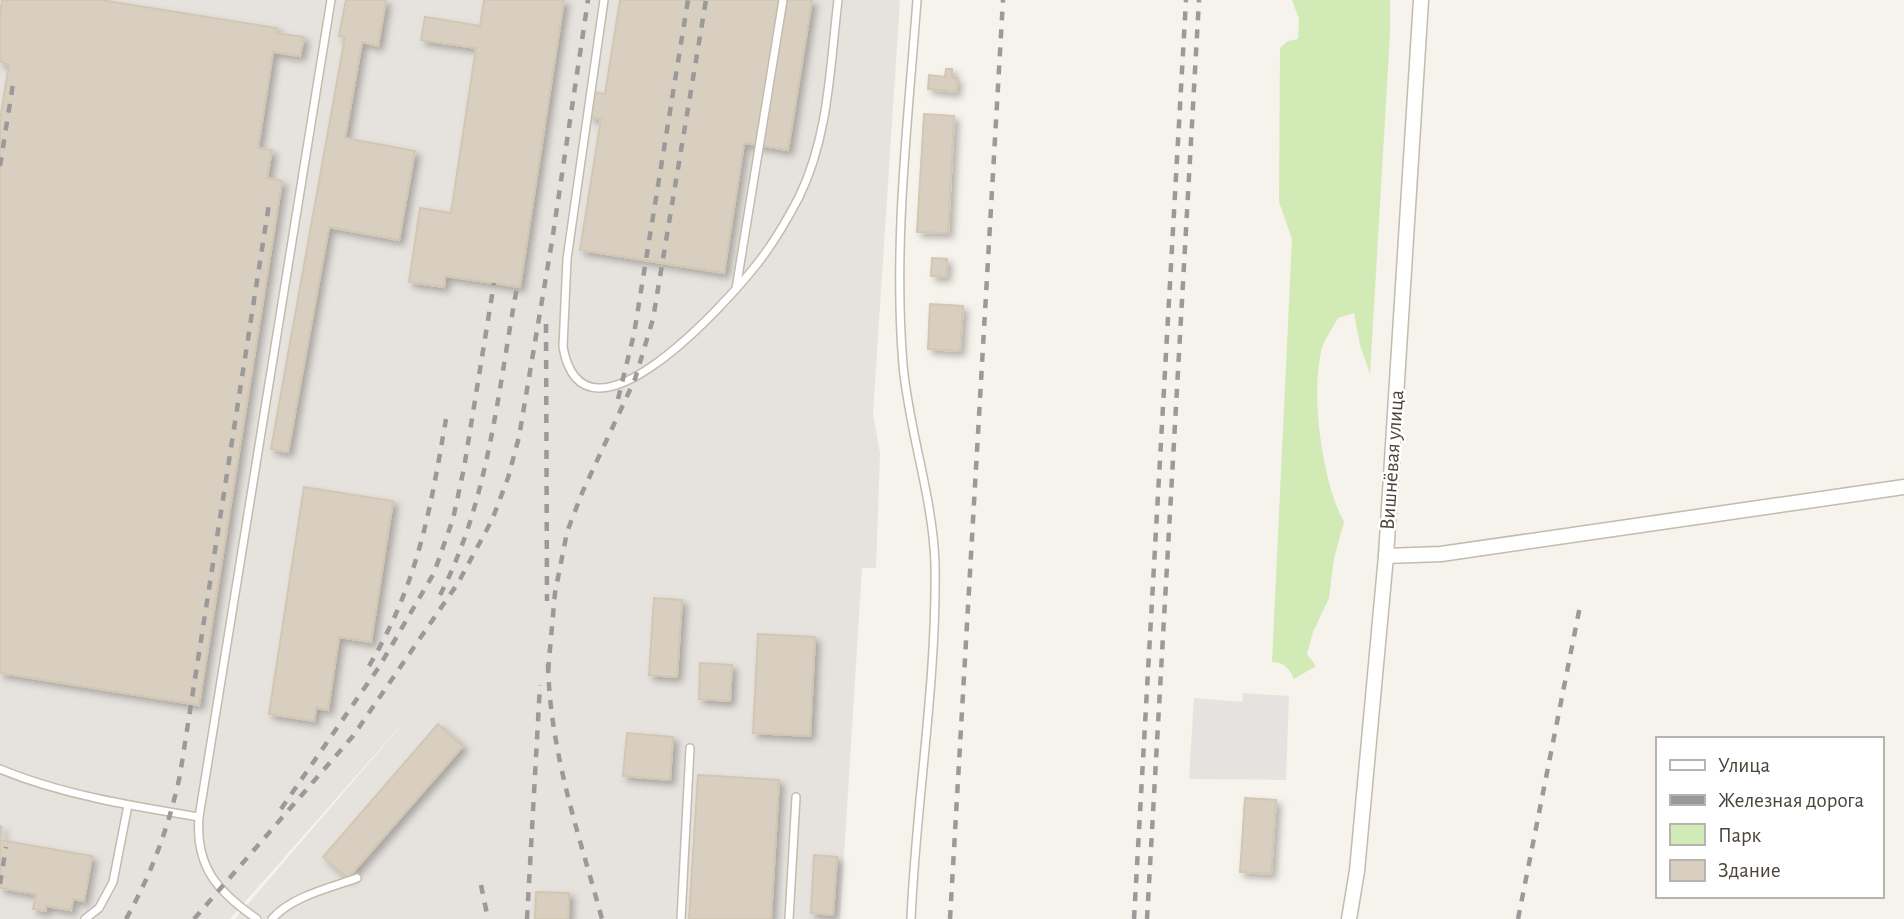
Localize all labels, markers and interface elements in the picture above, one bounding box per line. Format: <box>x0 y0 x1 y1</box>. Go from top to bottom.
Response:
street label: Вишнёвая улица <box>1377 389 1407 531</box>
legend <box>1656 737 1883 898</box>
text: Улица <box>1718 755 1771 776</box>
text: Железная дорога <box>1718 790 1865 811</box>
text: Парк <box>1718 825 1762 846</box>
text: Здание <box>1718 860 1781 881</box>

